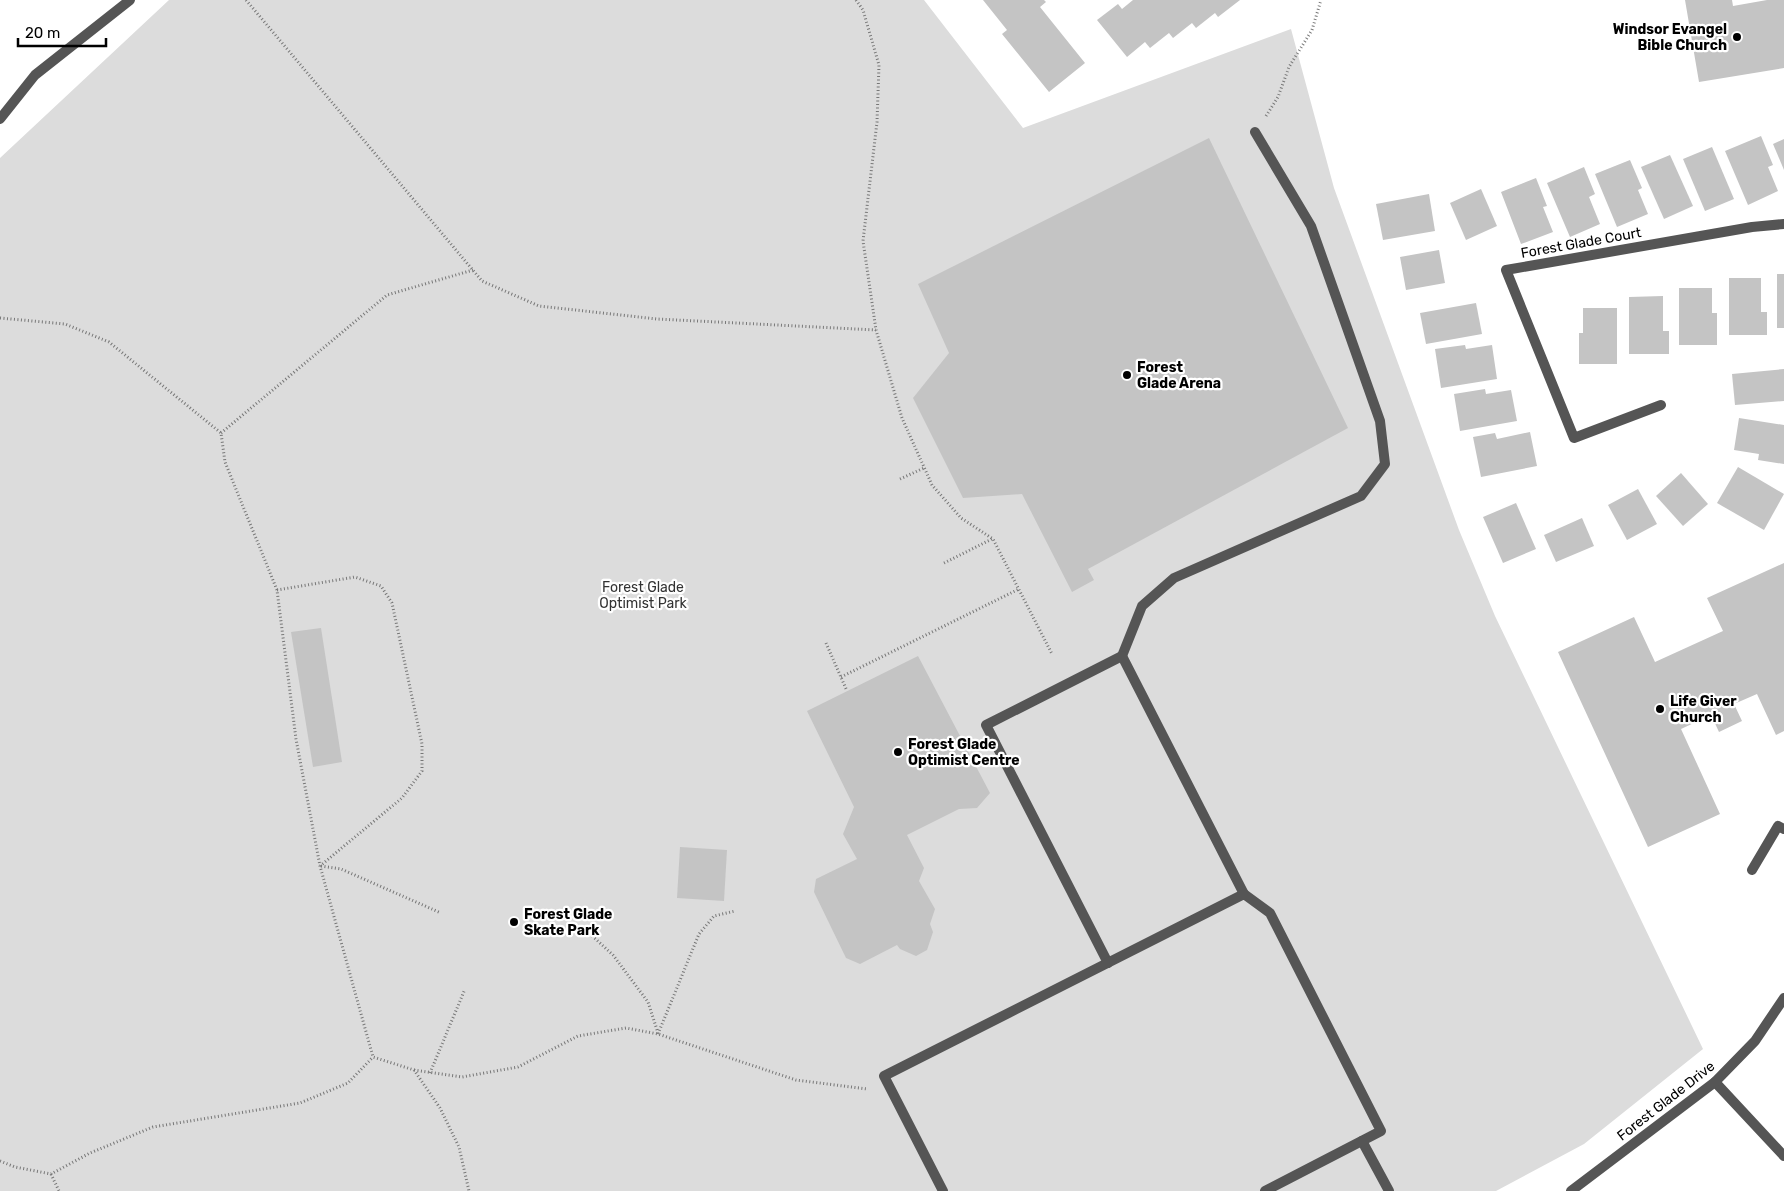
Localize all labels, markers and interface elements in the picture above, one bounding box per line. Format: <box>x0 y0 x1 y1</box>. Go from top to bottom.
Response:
scale bar <box>18 15 105 47</box>
place label: Windsor Evangel Bible Church <box>1613 21 1727 54</box>
text: 20 m <box>25 24 60 42</box>
marker: Windsor Evangel Bible Church <box>1731 31 1743 43</box>
street label: Forest Glade Court <box>1519 224 1643 262</box>
place label: Forest Glade Arena <box>1137 359 1221 392</box>
marker: Forest Glade Arena <box>1121 369 1133 381</box>
park label: Forest Glade Optimist Park <box>599 579 688 612</box>
place label: Life Giver Church <box>1670 693 1737 726</box>
marker: Life Giver Church <box>1654 703 1666 715</box>
place label: Forest Glade Optimist Centre <box>908 736 1020 769</box>
marker: Forest Glade Optimist Centre <box>892 746 904 758</box>
place label: Forest Glade Skate Park <box>524 906 612 939</box>
marker: Forest Glade Skate Park <box>508 916 520 928</box>
street label: Forest Glade Drive <box>1614 1058 1718 1144</box>

